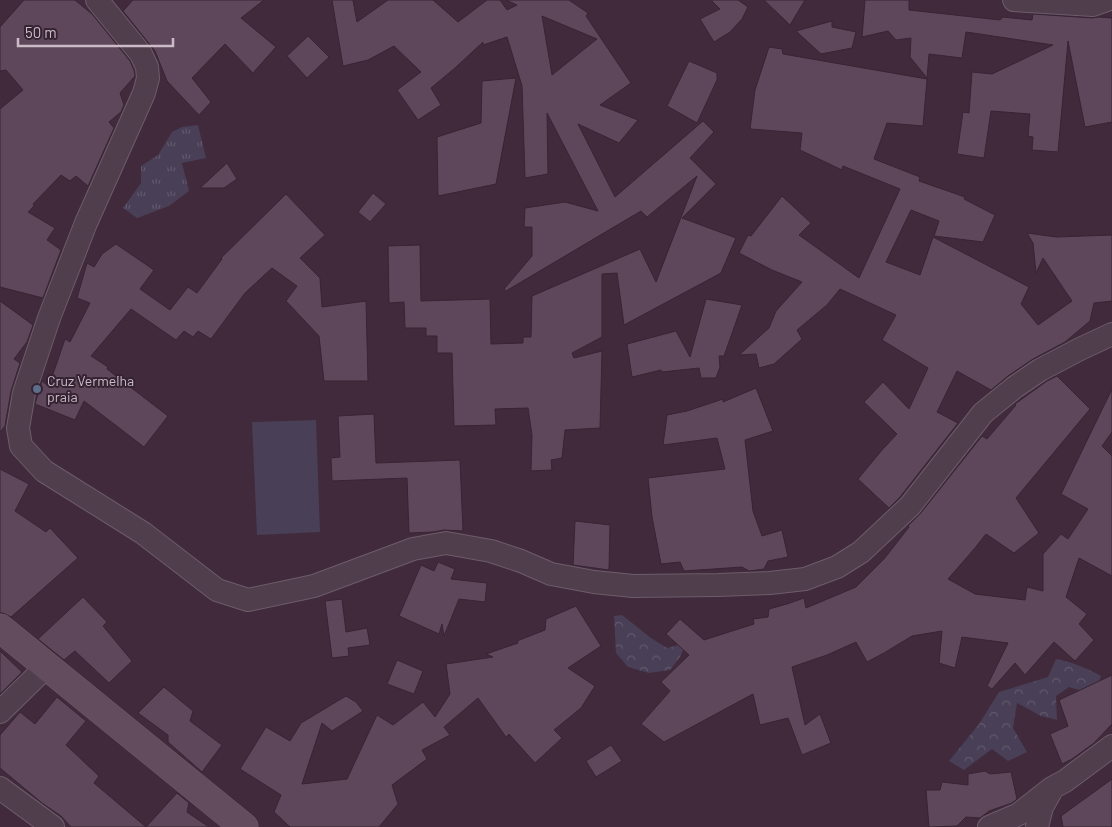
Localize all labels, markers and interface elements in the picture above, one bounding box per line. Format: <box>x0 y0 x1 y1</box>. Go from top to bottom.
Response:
scale bar <box>18 15 172 47</box>
text: 50 m <box>25 23 57 41</box>
place label: Cruz Vermelha praia <box>47 372 134 405</box>
marker: Cruz Vermelha praia <box>31 383 43 395</box>

